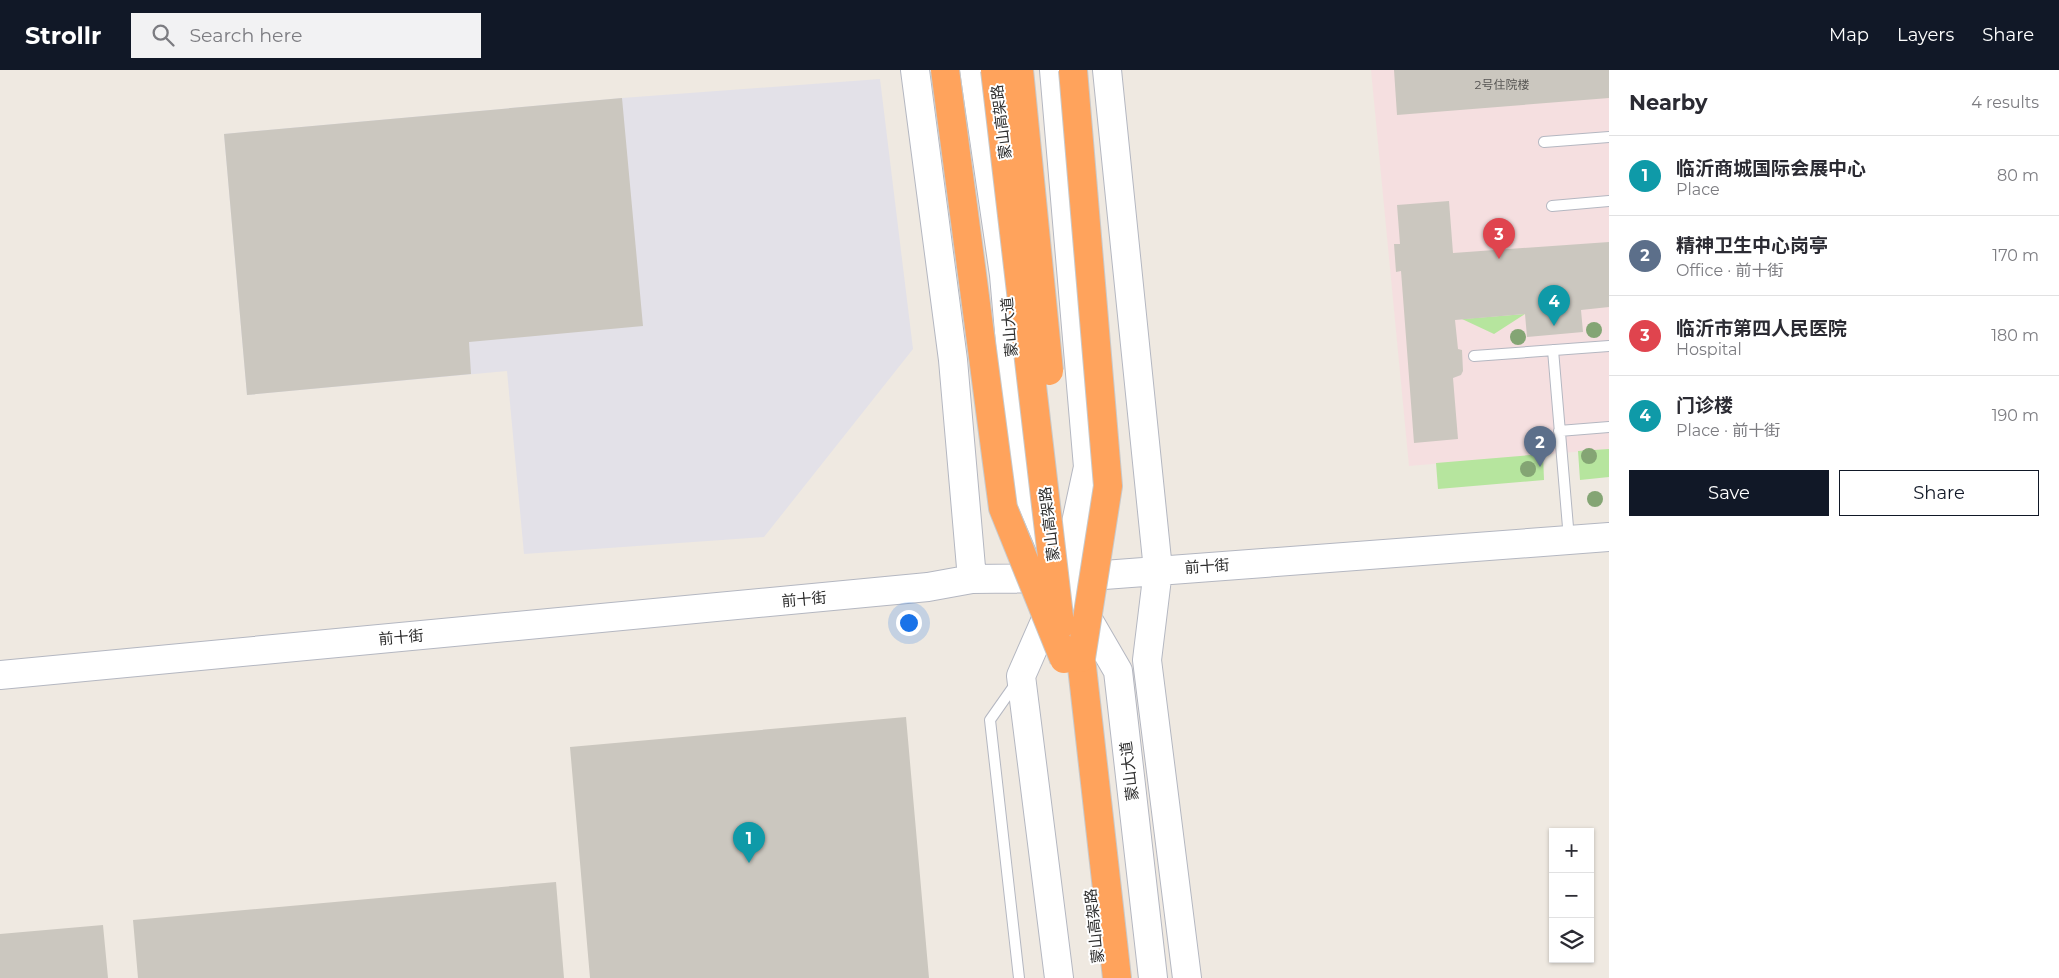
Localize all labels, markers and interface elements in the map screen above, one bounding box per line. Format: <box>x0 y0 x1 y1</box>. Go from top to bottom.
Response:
search box <box>131 13 481 58</box>
text: Strollr <box>25 21 101 50</box>
icon: search <box>149 21 177 49</box>
text: Search here <box>189 24 302 47</box>
text: Map <box>1829 24 1869 46</box>
text: Layers <box>1897 24 1954 46</box>
text: Share <box>1982 24 2034 46</box>
house number: 2号住院楼 <box>1475 77 1529 92</box>
street label: 蒙山高架路 <box>987 84 1015 160</box>
text: Nearby <box>1629 90 1708 115</box>
text: 4 results <box>1971 93 2039 112</box>
text: 临沂商城国际会展中心 <box>1676 157 1866 180</box>
text: 1 <box>1642 166 1648 185</box>
text: 80 m <box>1997 166 2039 185</box>
text: Place <box>1676 180 1720 199</box>
pin: 3 <box>1483 218 1515 259</box>
text: 精神卫生中心岗亭 <box>1676 234 1828 257</box>
text: 2 <box>1640 246 1650 265</box>
text: 170 m <box>1992 246 2039 265</box>
text: Office · 前十街 <box>1676 261 1784 280</box>
pin: 4 <box>1538 285 1570 326</box>
street label: 蒙山大道 <box>997 296 1021 358</box>
text: 临沂市第四人民医院 <box>1676 317 1847 340</box>
text: 3 <box>1640 326 1650 345</box>
text: 180 m <box>1991 326 2039 345</box>
text: Hospital <box>1676 340 1742 359</box>
text: 门诊楼 <box>1676 394 1733 417</box>
text: 4 <box>1639 406 1651 425</box>
text: 190 m <box>1992 406 2039 425</box>
text: Place · 前十街 <box>1676 421 1780 440</box>
pin: 2 <box>1524 426 1556 467</box>
button: Save <box>1629 470 1829 516</box>
button: Share <box>1839 470 2039 516</box>
street label: 蒙山高架路 <box>1035 486 1063 562</box>
street label: 前十街 <box>1184 555 1230 577</box>
street label: 前十街 <box>781 588 827 610</box>
your location <box>896 610 922 636</box>
street label: 前十街 <box>378 626 424 648</box>
street label: 蒙山大道 <box>1116 740 1142 802</box>
pin: 1 <box>733 822 765 863</box>
map controls <box>1549 828 1594 963</box>
button: + <box>1549 828 1594 873</box>
button: − <box>1549 873 1594 918</box>
street label: 蒙山高架路 <box>1081 888 1107 964</box>
button: layers <box>1549 918 1594 963</box>

